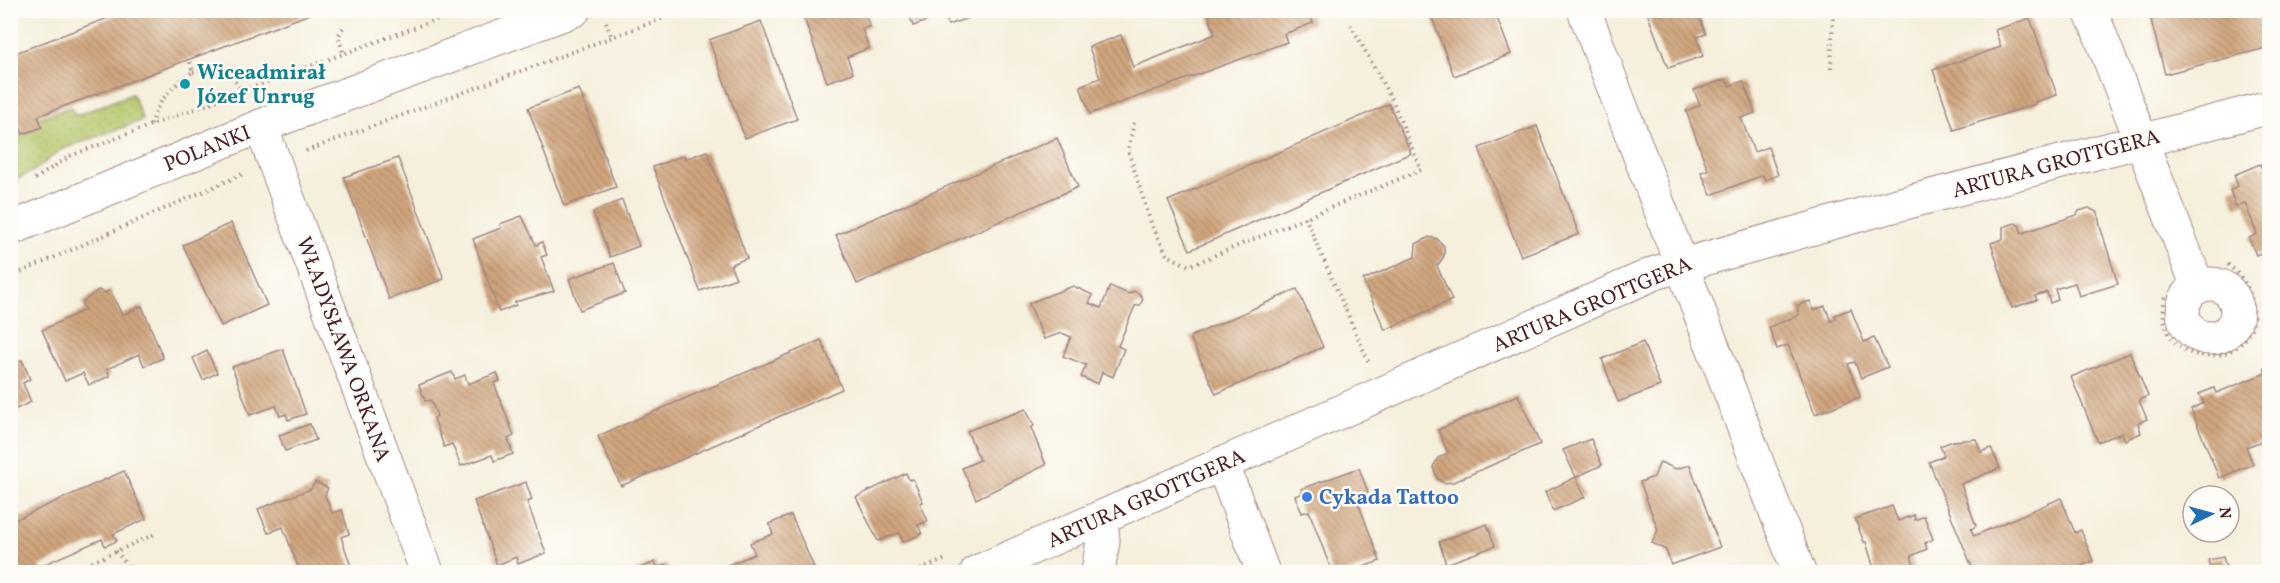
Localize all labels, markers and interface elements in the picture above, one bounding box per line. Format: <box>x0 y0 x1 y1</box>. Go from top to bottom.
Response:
place label: Wiceadmirał Józef Unrug <box>196 59 326 112</box>
marker: Wiceadmirał Józef Unrug <box>178 77 192 91</box>
street label: POLANKI <box>160 119 255 180</box>
street label: ARTURA GROTTGERA <box>1949 123 2164 206</box>
street label: WŁADYSŁAWA ORKANA <box>288 233 397 466</box>
street label: ARTURA GROTTGERA <box>1488 250 1697 361</box>
street label: ARTURA GROTTGERA <box>1043 443 1250 556</box>
place label: Cykada Tattoo <box>1319 484 1459 513</box>
north arrow <box>2181 484 2241 544</box>
marker: Cykada Tattoo <box>1300 490 1314 504</box>
text: N <box>2212 506 2235 520</box>

